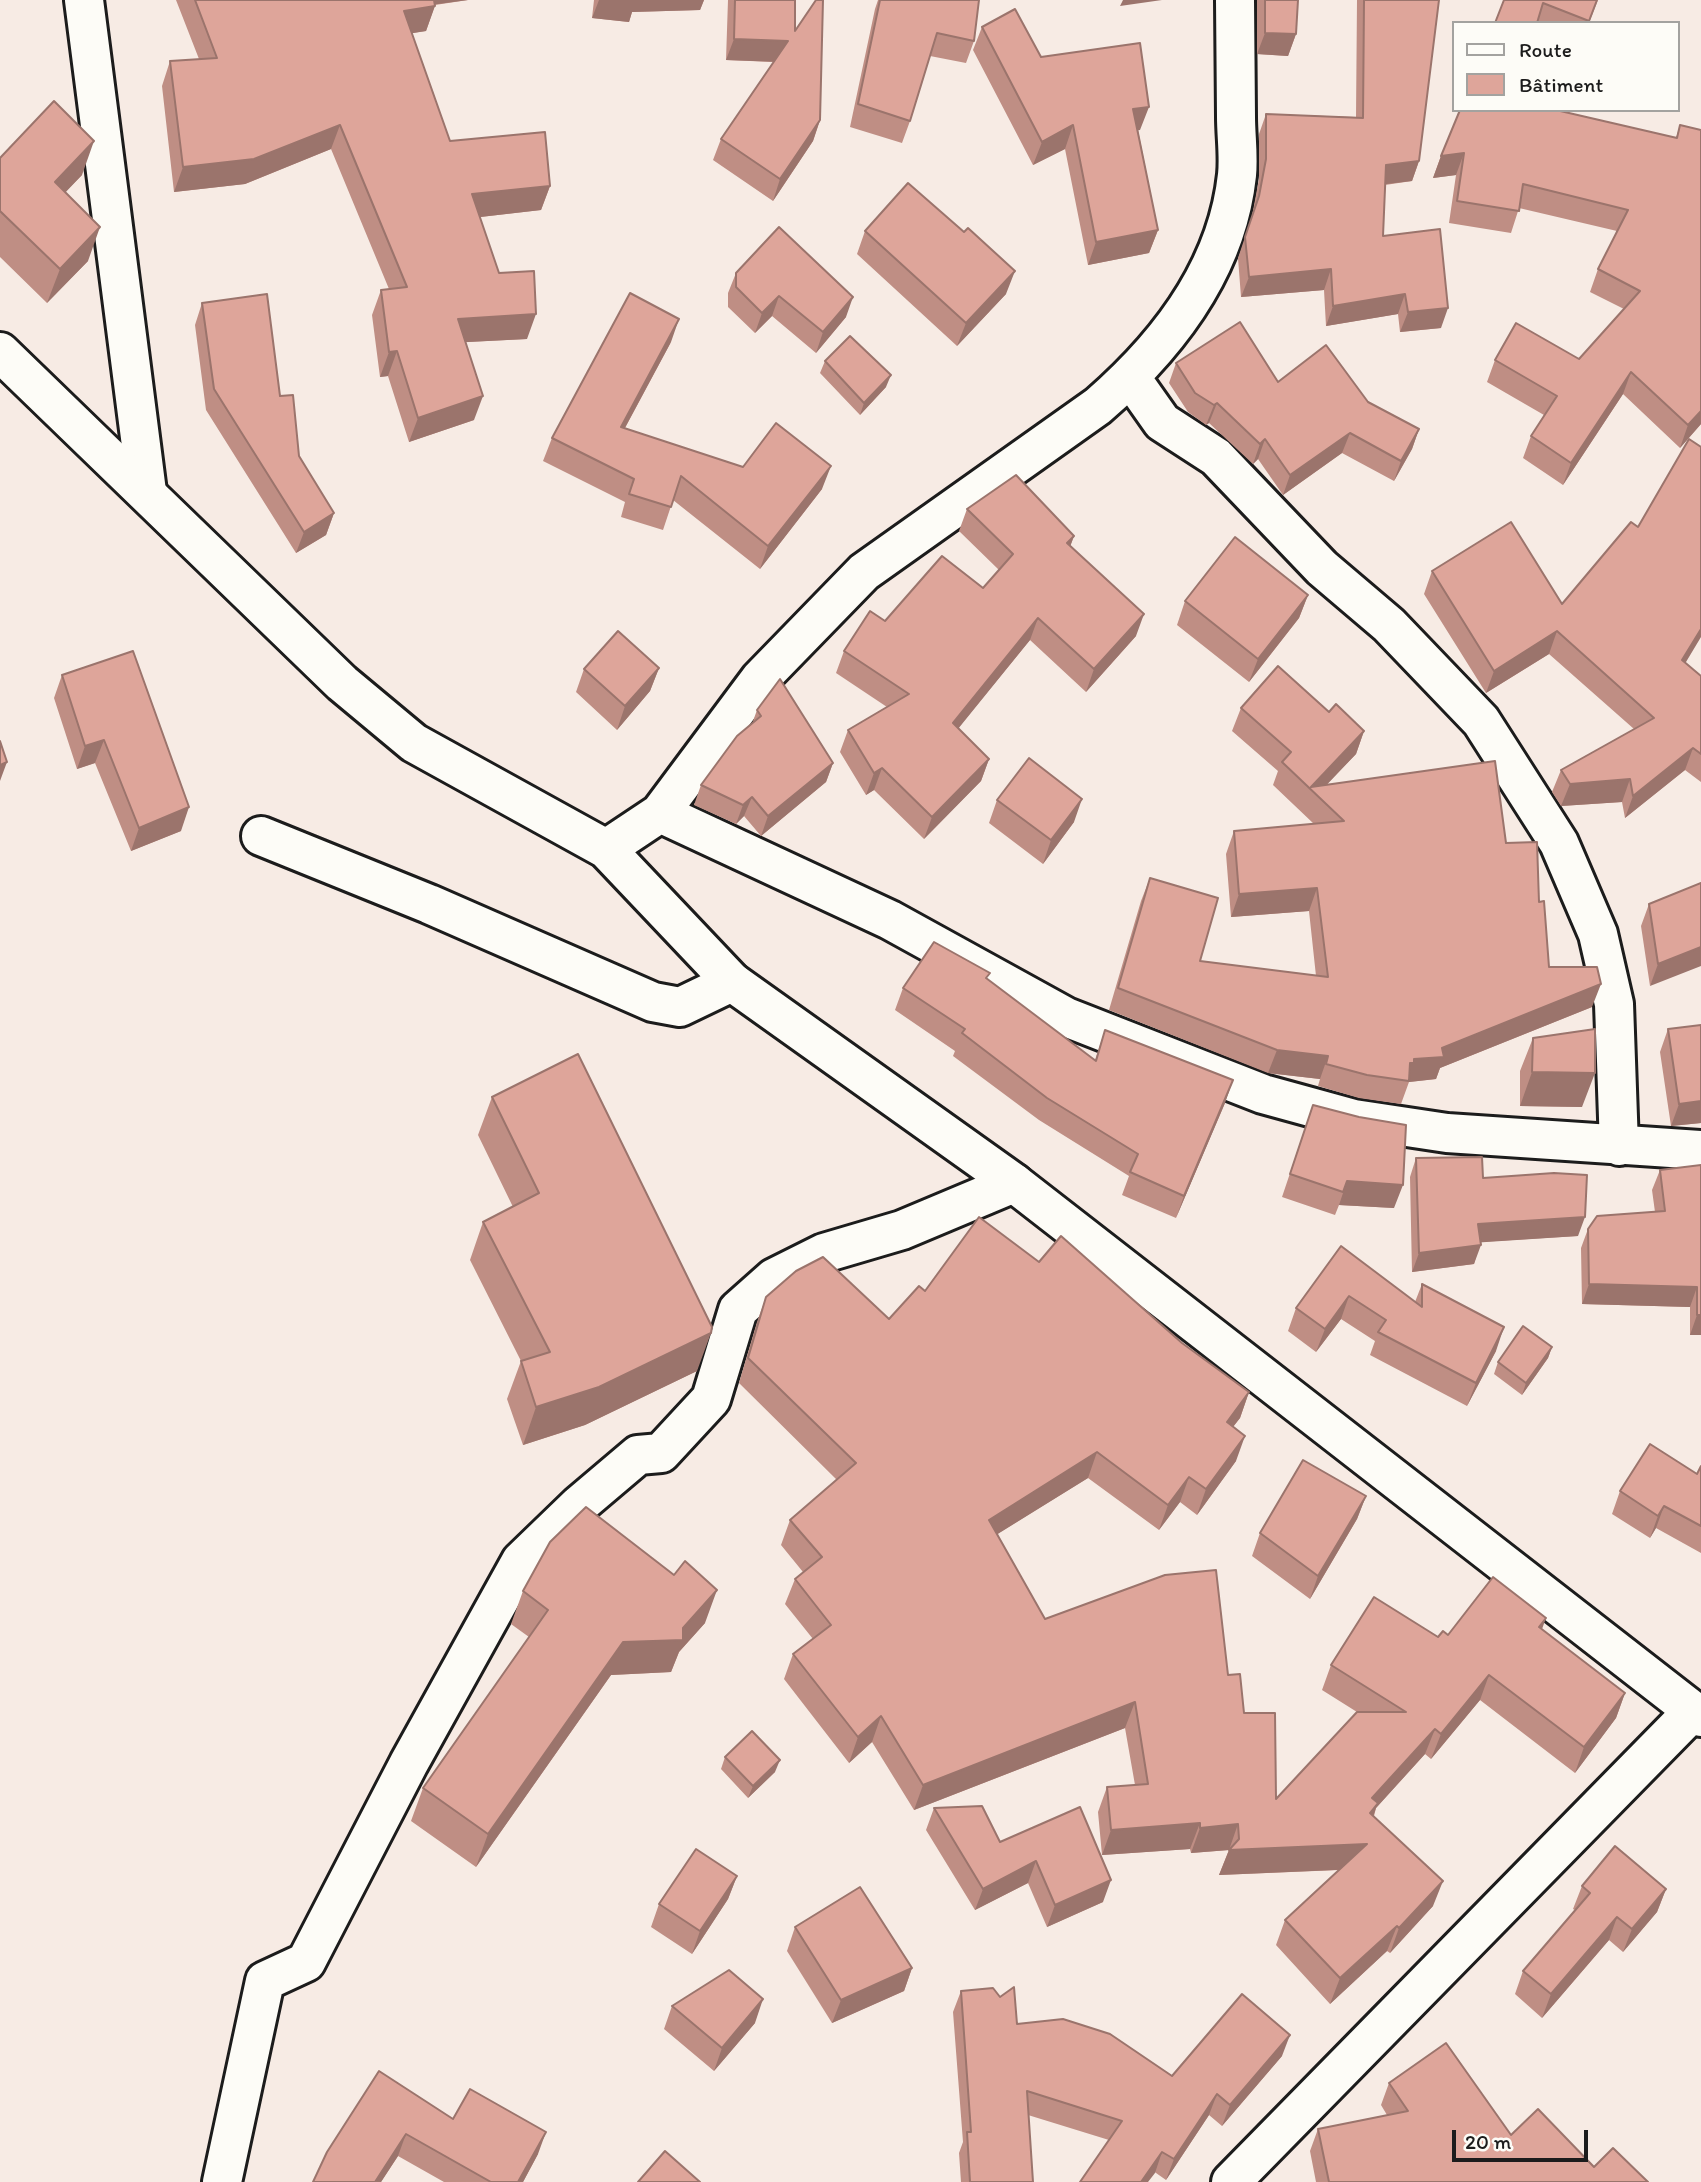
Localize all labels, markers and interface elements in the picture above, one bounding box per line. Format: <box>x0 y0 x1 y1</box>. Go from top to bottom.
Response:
legend <box>1452 21 1680 112</box>
text: Route <box>1519 37 1572 62</box>
text: Bâtiment <box>1519 72 1603 97</box>
scale bar <box>1456 2116 1592 2160</box>
text: 20 m <box>1465 2129 1511 2154</box>

